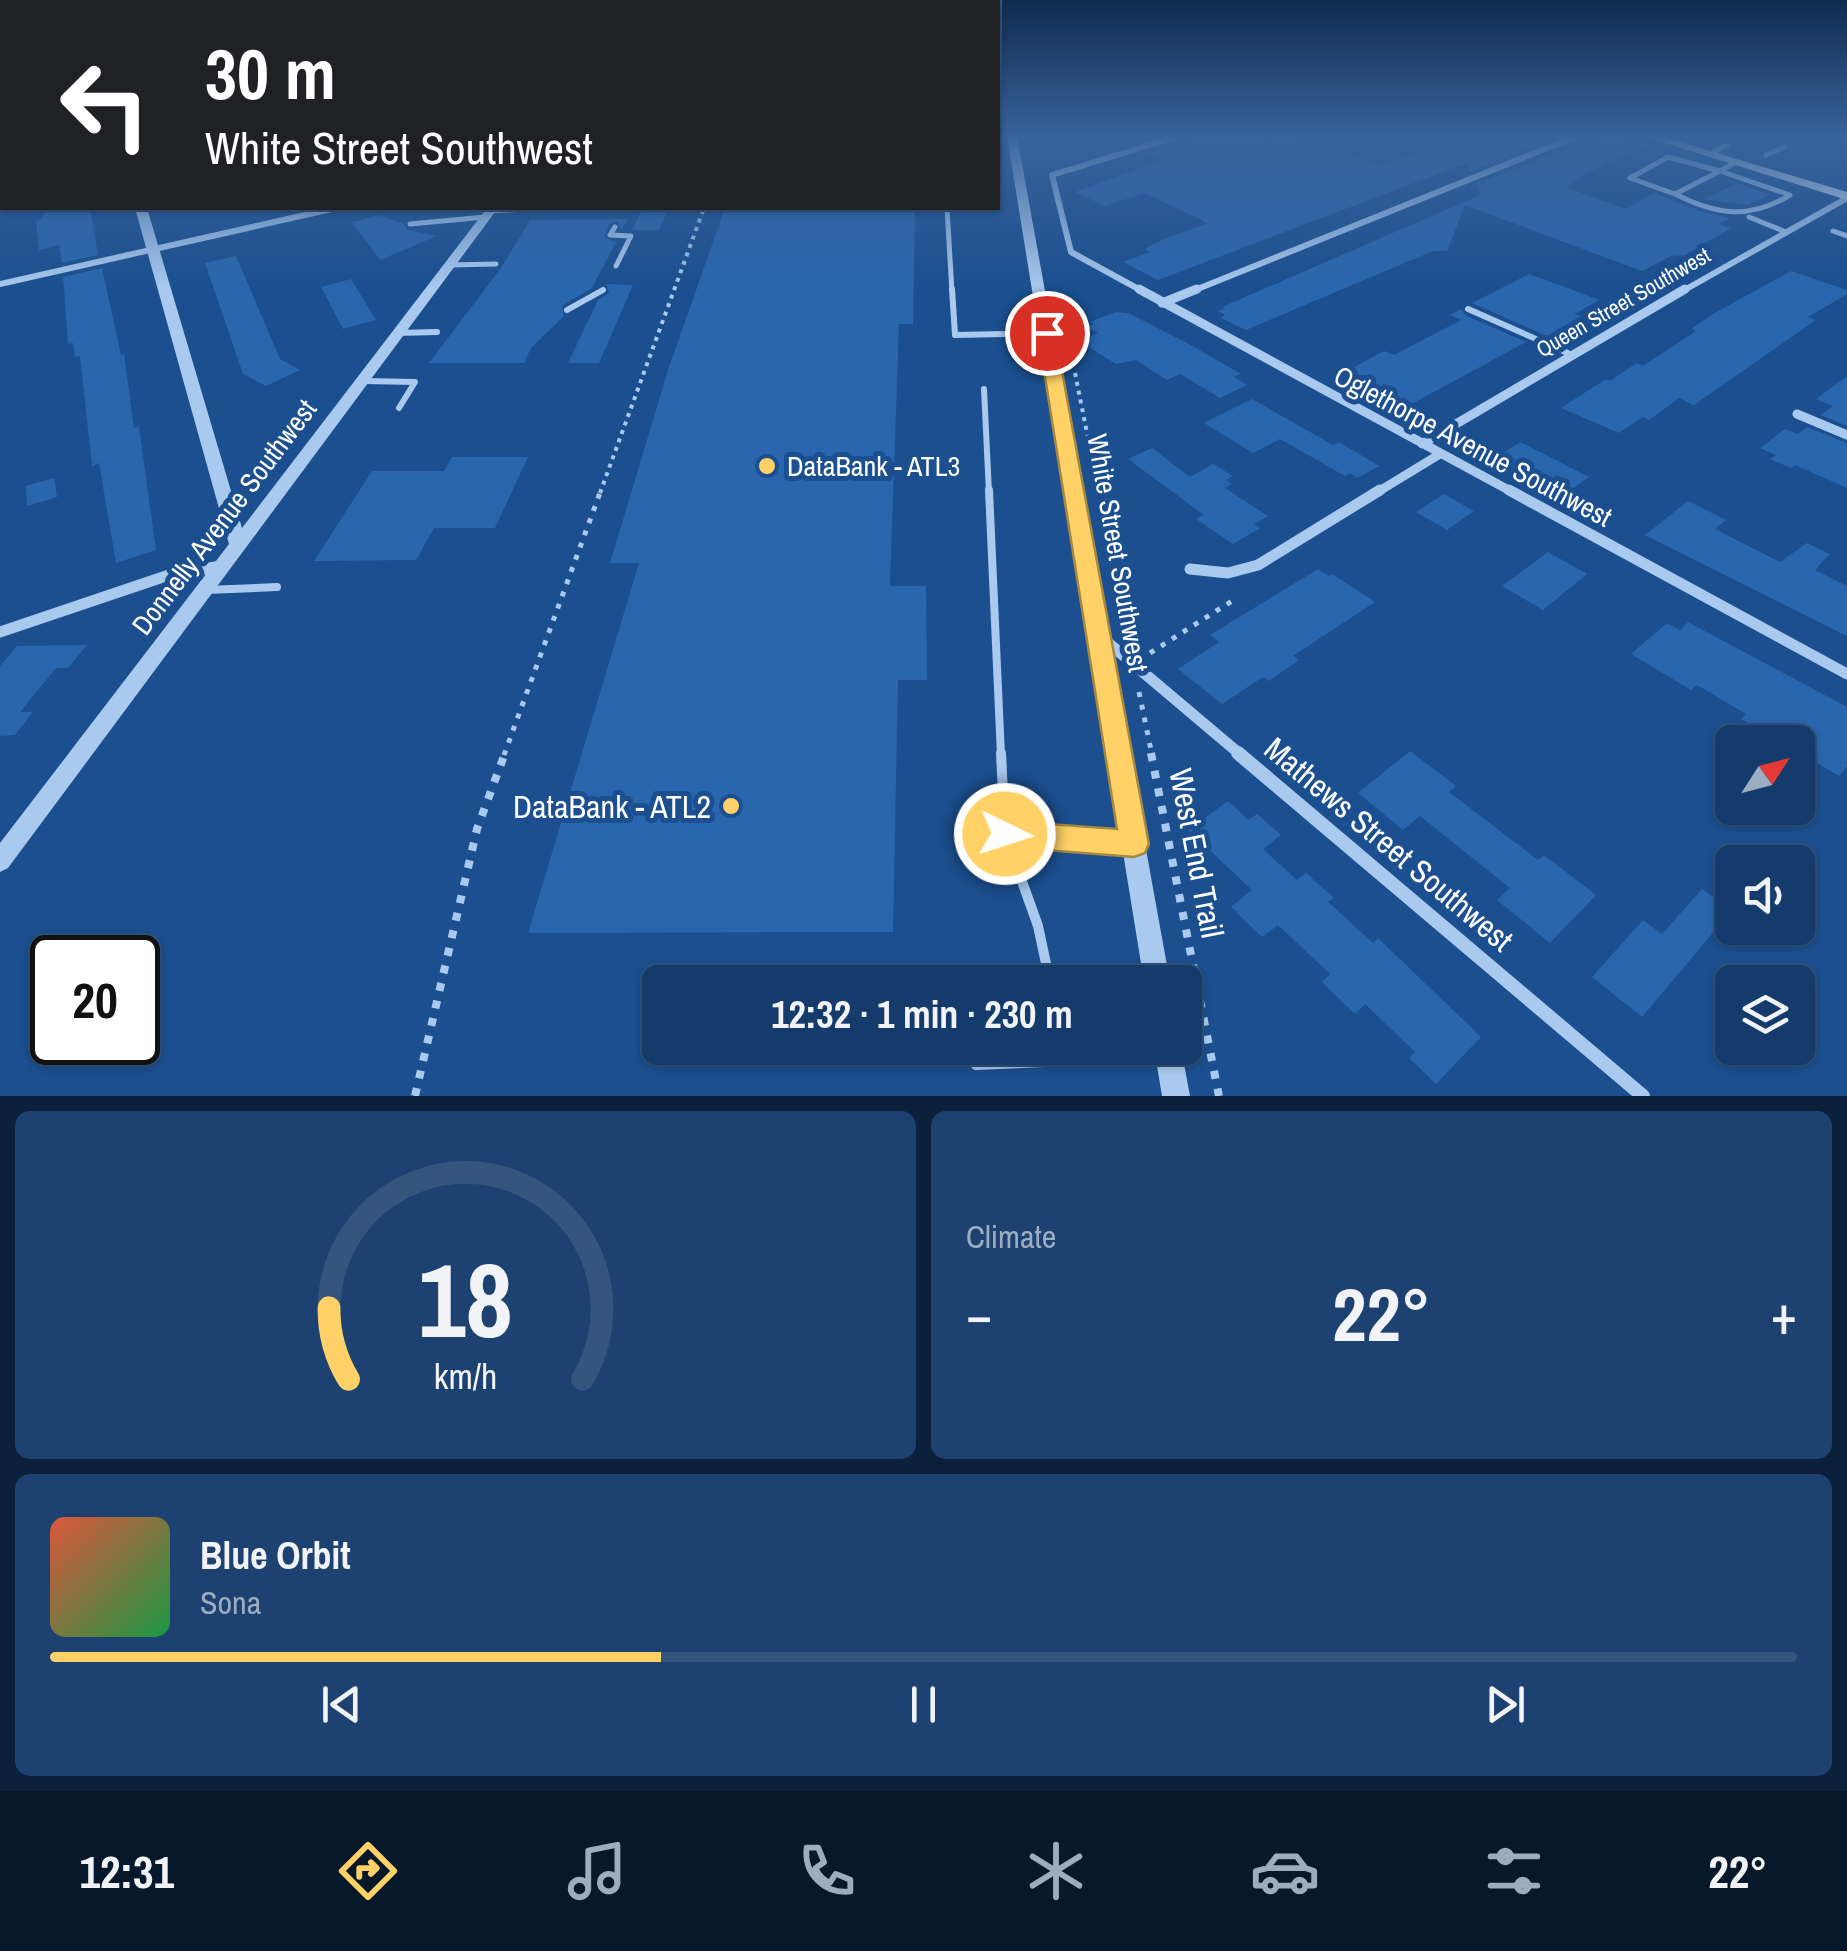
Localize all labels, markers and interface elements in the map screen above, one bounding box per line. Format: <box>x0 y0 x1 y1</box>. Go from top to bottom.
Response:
text: 30 m <box>205 27 336 121</box>
icon: left <box>40 40 170 170</box>
text: White Street Southwest <box>205 117 593 178</box>
street label: Queen Street Southwest <box>1530 240 1716 364</box>
pin <box>1005 291 1090 376</box>
icon: arrive <box>1020 306 1075 361</box>
street label: Oglethorpe Avenue Southwest <box>1327 357 1619 535</box>
street label: Donnelly Avenue Southwest <box>123 392 325 642</box>
street label: White Street Southwest <box>1078 431 1158 675</box>
place label: DataBank - ATL3 <box>787 447 960 485</box>
marker: DataBank - ATL3 <box>756 455 778 477</box>
north arrow <box>1715 725 1815 825</box>
map controls <box>1715 725 1815 1065</box>
street label: Mathews Street Southwest <box>1256 727 1522 961</box>
street label: West End Trail <box>1160 765 1234 941</box>
position arrow <box>953 782 1057 886</box>
place label: DataBank - ATL2 <box>513 785 711 828</box>
marker: DataBank - ATL2 <box>720 795 742 817</box>
button: sound <box>1715 845 1815 945</box>
speed limit sign: 20 <box>30 935 160 1065</box>
button: layers <box>1715 965 1815 1065</box>
text: 12:32 · 1 min · 230 m <box>771 989 1073 1040</box>
text: Climate <box>966 1215 1056 1258</box>
text: 18 <box>418 1229 513 1369</box>
text: 22° <box>1332 1263 1431 1364</box>
text: − <box>966 1277 992 1351</box>
text: + <box>1771 1277 1797 1351</box>
text: km/h <box>434 1352 497 1400</box>
text: Blue Orbit <box>200 1530 351 1581</box>
text: Sona <box>200 1581 261 1624</box>
icon: previous <box>314 1677 369 1732</box>
icon: pause <box>896 1677 951 1732</box>
icon: next <box>1478 1677 1533 1732</box>
icon: directions <box>333 1836 403 1906</box>
icon: music <box>562 1836 632 1906</box>
icon: phone <box>792 1836 862 1906</box>
icon: climate <box>1021 1836 1091 1906</box>
icon: car <box>1250 1836 1320 1906</box>
icon: filters <box>1479 1836 1549 1906</box>
text: 12:31 <box>80 1841 174 1902</box>
text: 22° <box>1708 1841 1767 1902</box>

